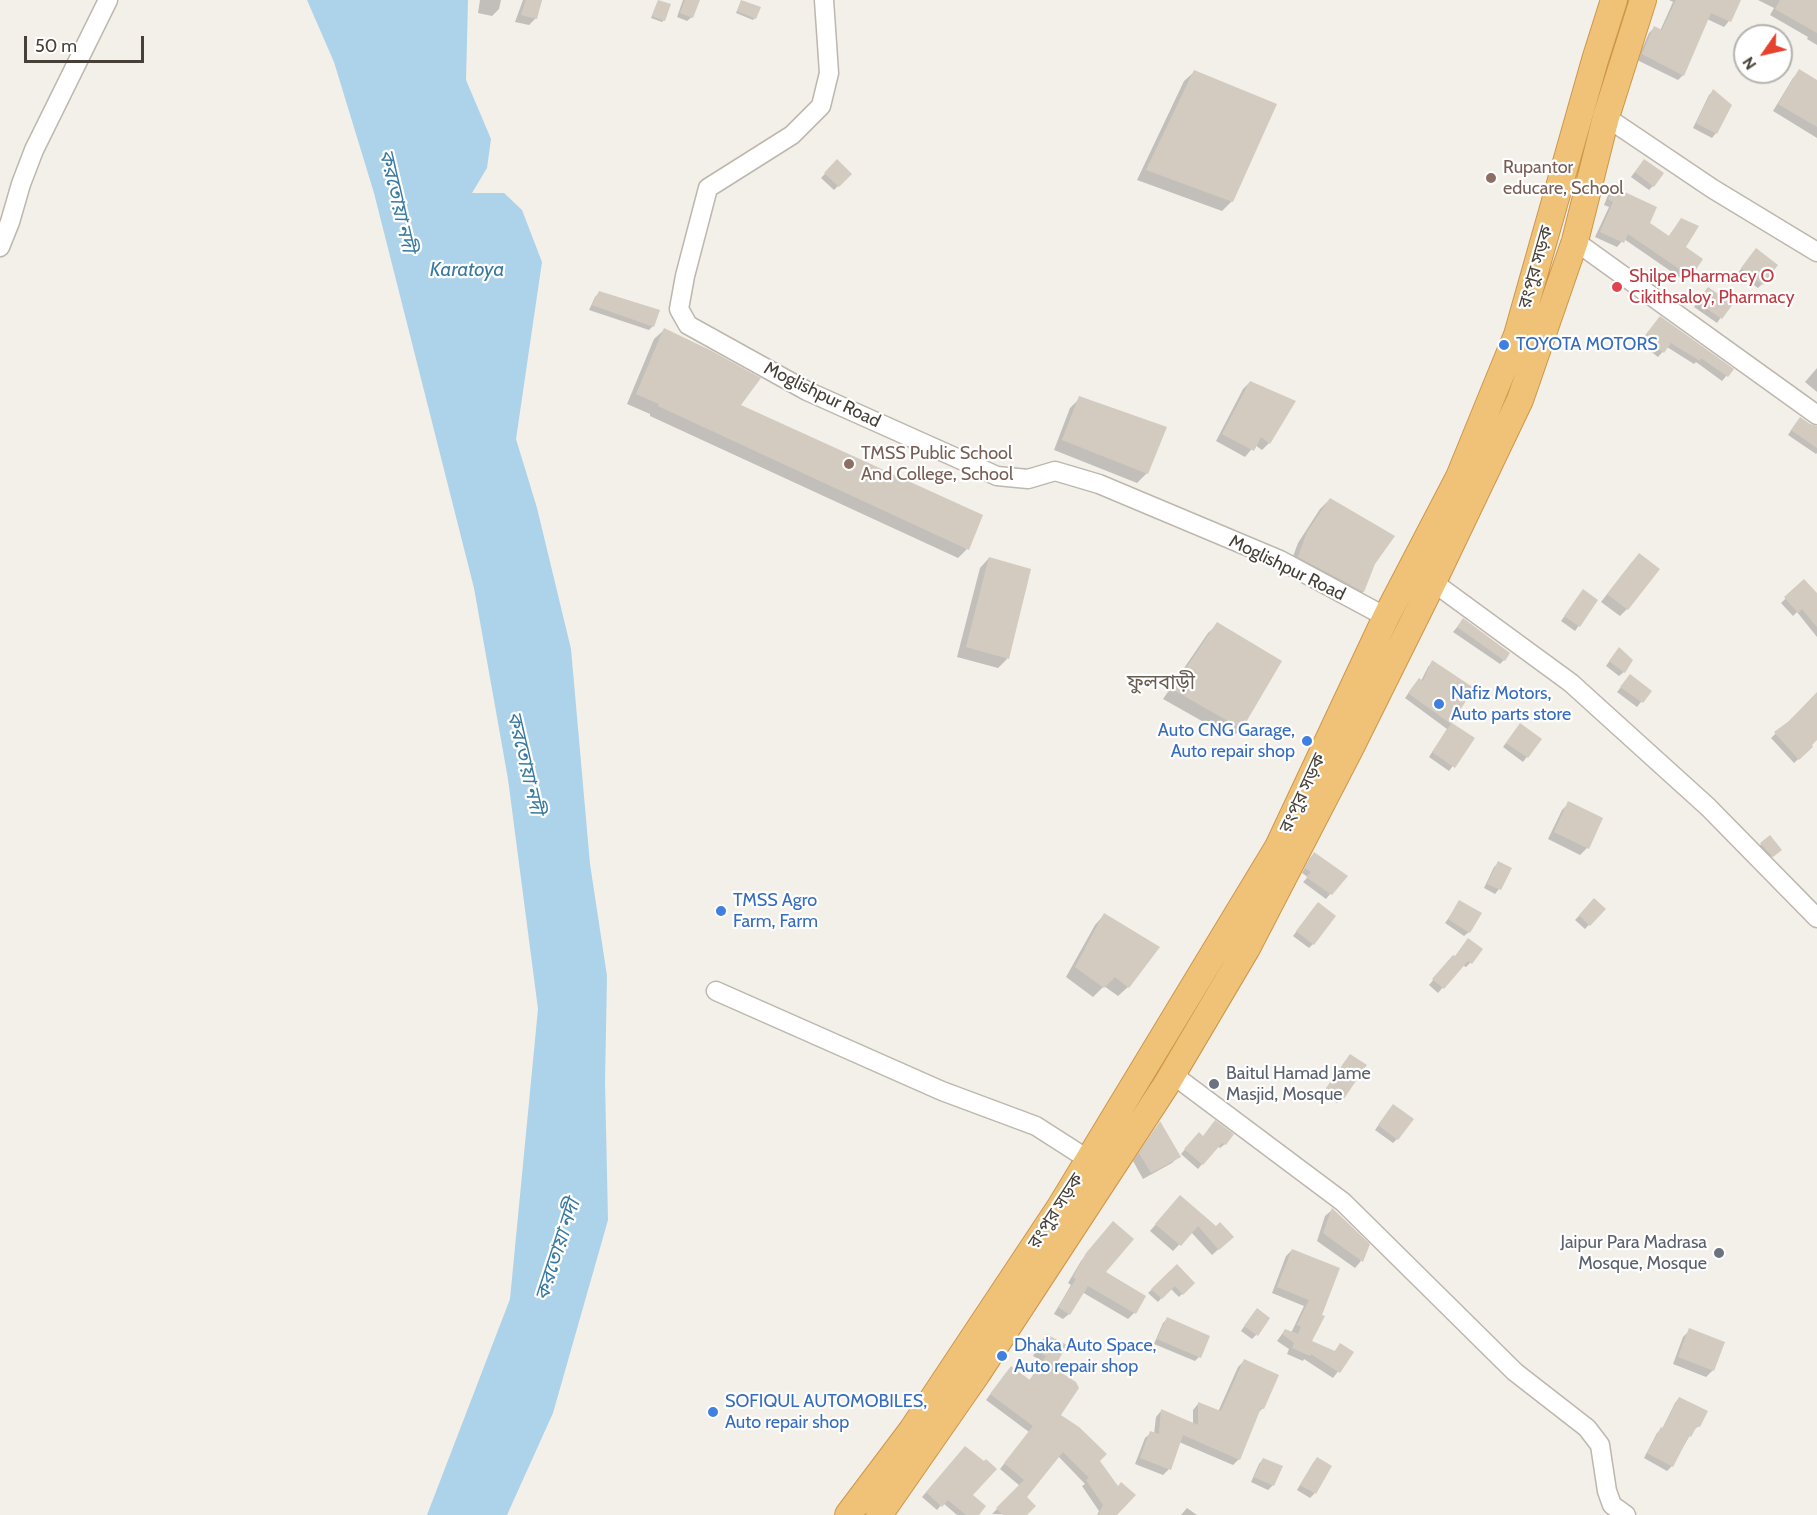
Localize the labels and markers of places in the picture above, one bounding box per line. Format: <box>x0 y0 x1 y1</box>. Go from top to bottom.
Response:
place label: Rupantor educare, School <box>1503 157 1624 200</box>
marker: Rupantor educare, School <box>1484 171 1498 185</box>
place label: Shilpe Pharmacy O Cikithsaloy, Pharmacy <box>1629 266 1795 308</box>
marker: Shilpe Pharmacy O Cikithsaloy, Pharmacy <box>1610 280 1624 294</box>
place label: TOYOTA MOTORS <box>1516 334 1658 356</box>
marker: TOYOTA MOTORS <box>1497 338 1511 352</box>
place label: TMSS Public School And College, School <box>861 443 1013 486</box>
marker: TMSS Public School And College, School <box>842 457 856 471</box>
place label: Nafiz Motors, Auto parts store <box>1451 683 1571 726</box>
marker: Nafiz Motors, Auto parts store <box>1432 697 1446 711</box>
place label: Auto CNG Garage, Auto repair shop <box>1158 720 1295 762</box>
marker: Auto CNG Garage, Auto repair shop <box>1300 734 1314 748</box>
place label: TMSS Agro Farm, Farm <box>733 890 818 932</box>
marker: TMSS Agro Farm, Farm <box>714 904 728 918</box>
place label: Baitul Hamad Jame Masjid, Mosque <box>1226 1063 1371 1106</box>
marker: Baitul Hamad Jame Masjid, Mosque <box>1207 1077 1221 1091</box>
place label: Jaipur Para Madrasa Mosque, Mosque <box>1561 1232 1707 1274</box>
marker: Jaipur Para Madrasa Mosque, Mosque <box>1712 1246 1726 1260</box>
place label: Dhaka Auto Space, Auto repair shop <box>1014 1335 1156 1378</box>
marker: Dhaka Auto Space, Auto repair shop <box>995 1349 1009 1363</box>
place label: SOFIQUL AUTOMOBILES, Auto repair shop <box>725 1391 927 1434</box>
marker: SOFIQUL AUTOMOBILES, Auto repair shop <box>706 1405 720 1419</box>

